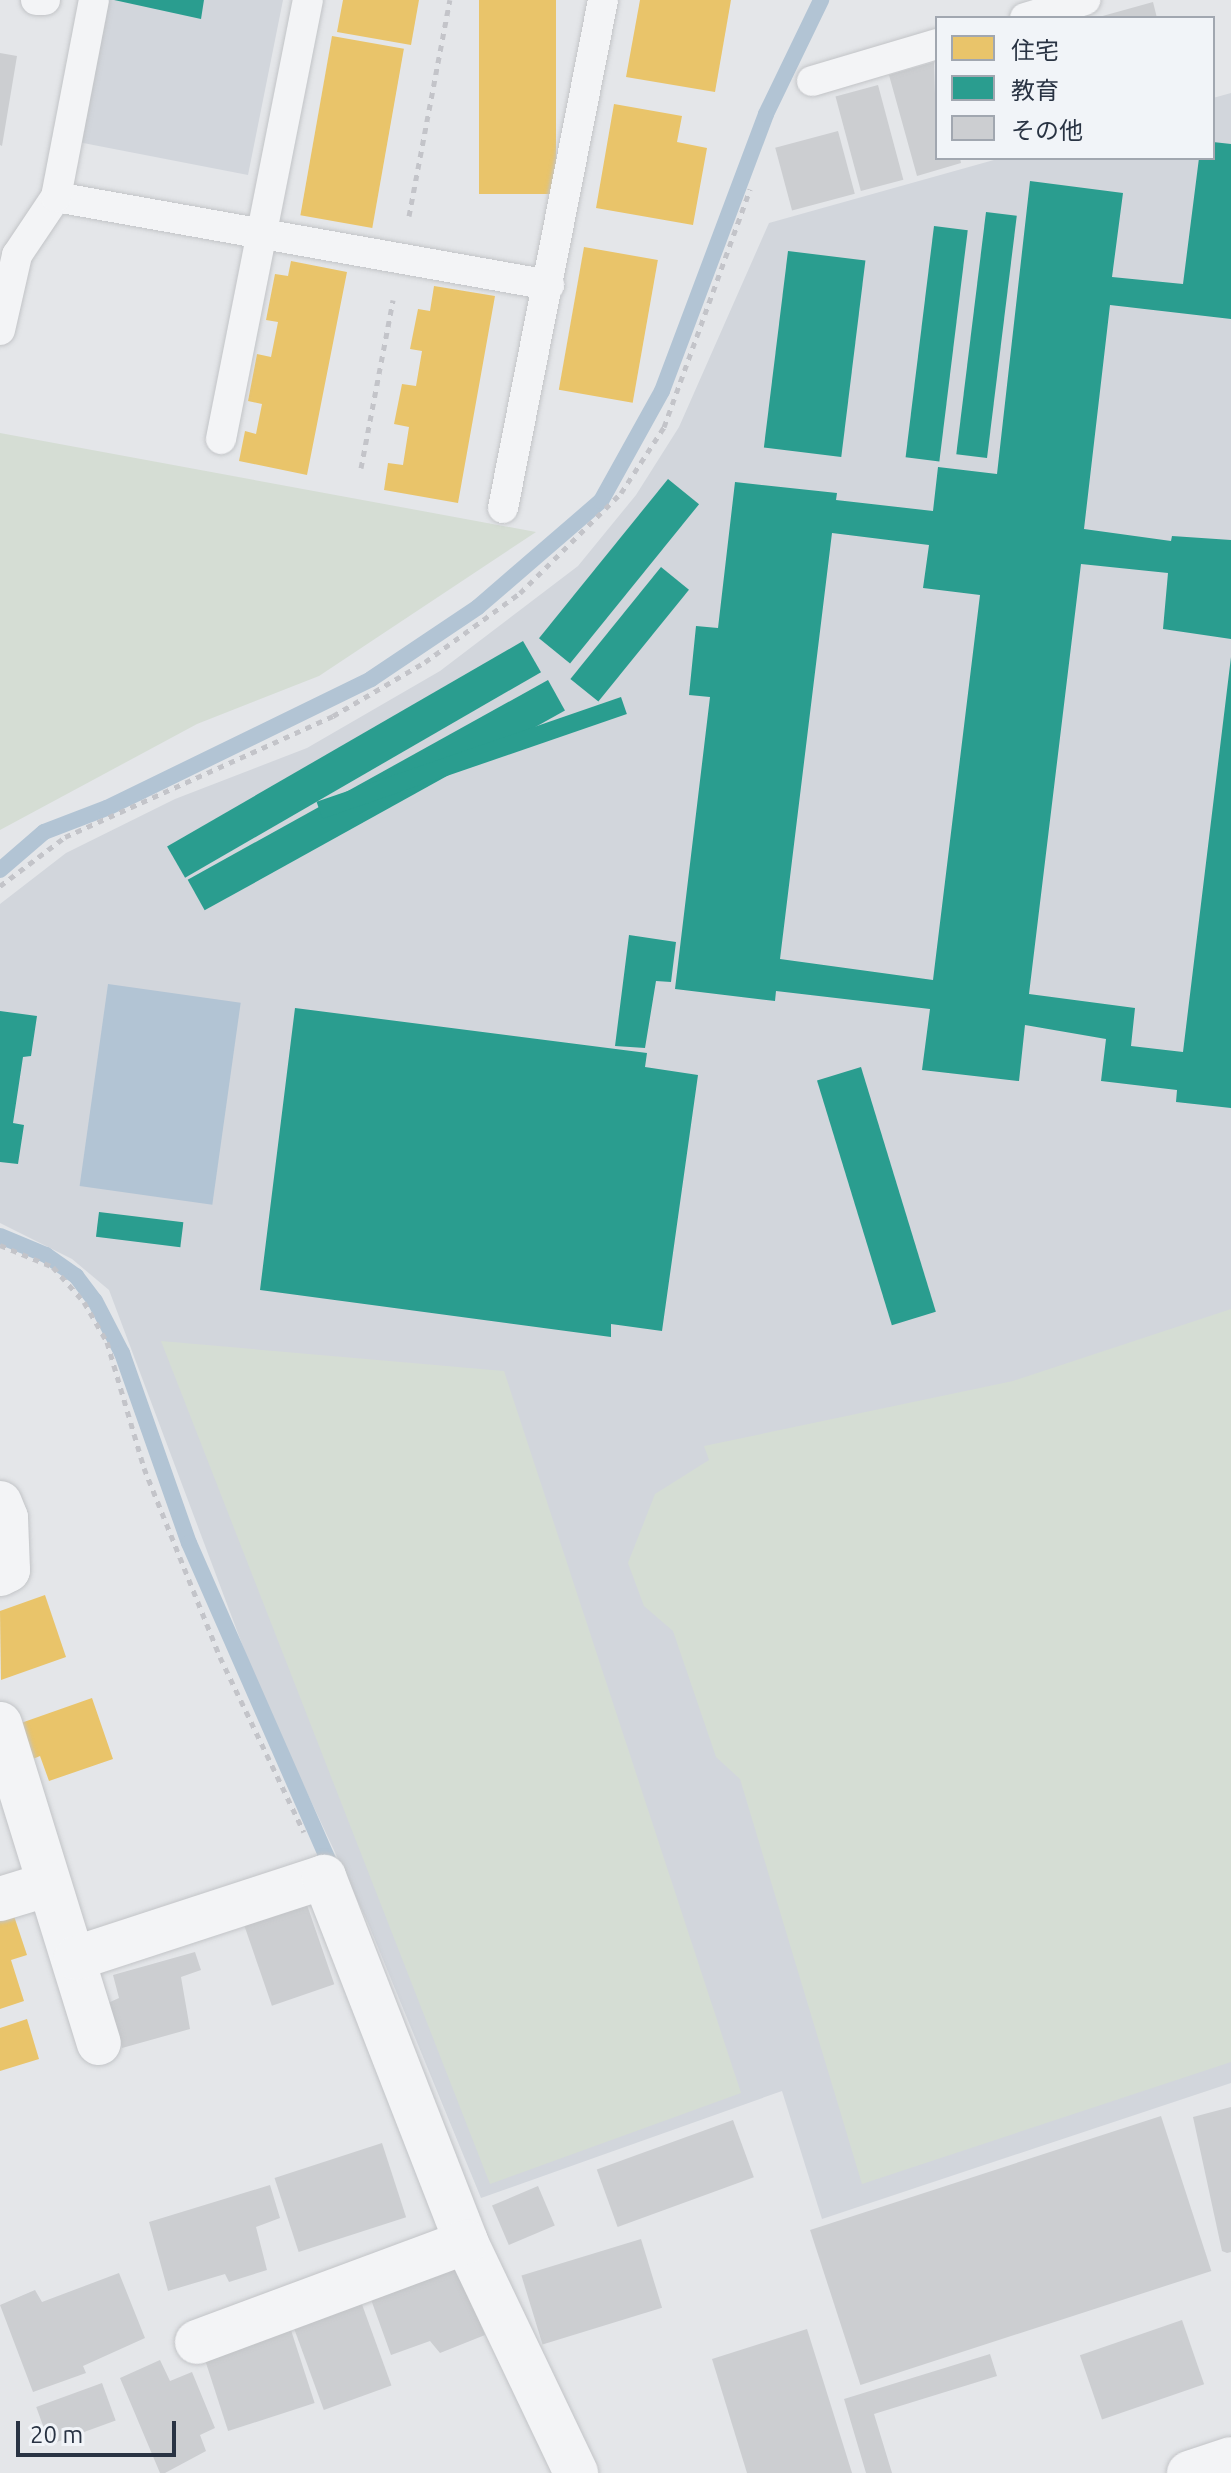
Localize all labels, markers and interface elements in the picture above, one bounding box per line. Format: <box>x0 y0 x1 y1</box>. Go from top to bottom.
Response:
legend <box>935 16 1215 160</box>
text: 住宅 <box>1011 37 1059 64</box>
text: 教育 <box>1011 77 1059 104</box>
text: その他 <box>1011 117 1083 144</box>
scale bar <box>20 2405 180 2455</box>
text: 20 m <box>30 2421 83 2448</box>

